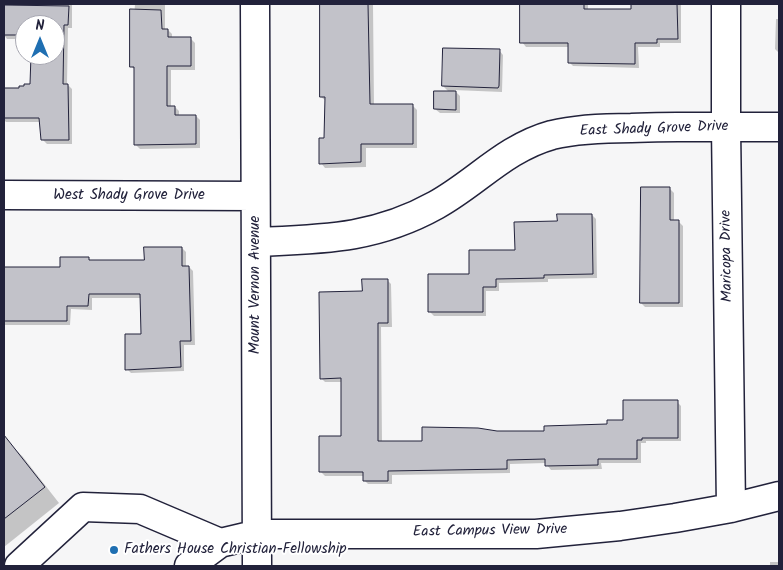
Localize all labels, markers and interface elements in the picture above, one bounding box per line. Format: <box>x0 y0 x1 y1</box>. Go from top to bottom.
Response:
north arrow <box>15 15 65 65</box>
text: N <box>36 15 44 37</box>
street label: East Shady Grove Drive <box>579 118 729 142</box>
street label: West Shady Grove Drive <box>53 187 205 205</box>
street label: Maricopa Drive <box>718 210 738 302</box>
street label: Mount Vernon Avenue <box>247 216 265 354</box>
street label: East Campus View Drive <box>413 522 567 542</box>
place label: Fathers House Christian Fellowship <box>124 541 346 559</box>
marker: Fathers House Christian Fellowship <box>108 544 120 556</box>

